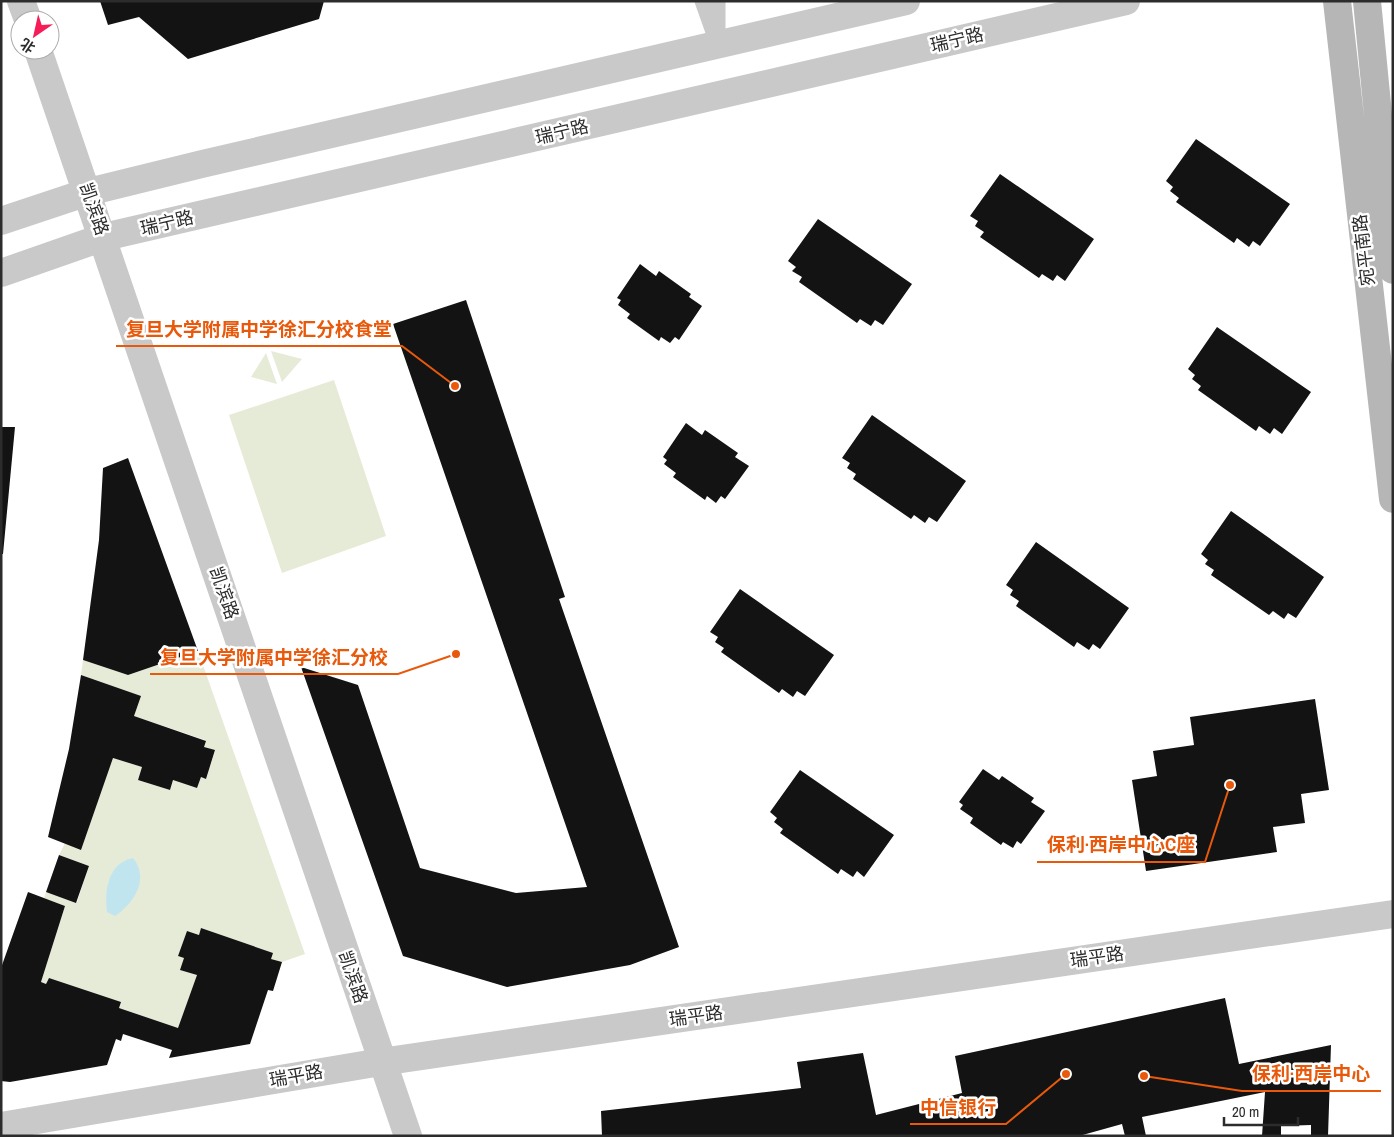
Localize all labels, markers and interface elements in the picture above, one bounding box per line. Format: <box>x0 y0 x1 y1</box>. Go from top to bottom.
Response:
north arrow <box>10 10 60 60</box>
street label: 瑞宁路 <box>928 21 986 58</box>
text: 北 <box>17 34 39 57</box>
street label: 瑞宁路 <box>533 113 591 150</box>
street label: 凯滨路 <box>74 179 115 238</box>
street label: 瑞宁路 <box>138 204 196 241</box>
street label: 宛平南路 <box>1347 213 1380 287</box>
callout: 复旦大学附属中学徐汇分校食堂 <box>116 312 402 346</box>
text: 复旦大学附属中学徐汇分校食堂 <box>126 316 392 342</box>
street label: 凯滨路 <box>204 563 245 622</box>
callout: 复旦大学附属中学徐汇分校 <box>150 640 398 674</box>
text: 复旦大学附属中学徐汇分校 <box>160 644 388 670</box>
callout: 保利·西岸中心C座 <box>1037 828 1205 862</box>
text: 保利·西岸中心C座 <box>1047 831 1195 857</box>
street label: 瑞平路 <box>1068 940 1125 973</box>
street label: 凯滨路 <box>333 947 374 1006</box>
street label: 瑞平路 <box>667 999 724 1032</box>
callout: 保利·西岸中心 <box>1242 1057 1381 1091</box>
street label: 瑞平路 <box>267 1059 325 1093</box>
text: 保利·西岸中心 <box>1252 1060 1370 1086</box>
callout: 中信银行 <box>910 1090 1006 1124</box>
text: 中信银行 <box>920 1094 996 1120</box>
scale bar <box>1224 1094 1298 1126</box>
text: 20 m <box>1232 1101 1259 1122</box>

